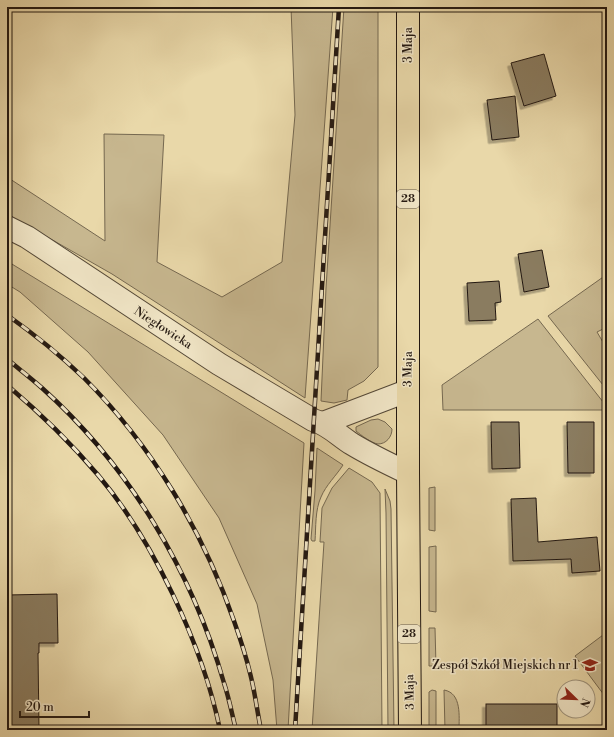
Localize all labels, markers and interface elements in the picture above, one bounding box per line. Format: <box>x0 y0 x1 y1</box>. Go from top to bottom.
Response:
street label: 3 Maja <box>401 26 416 63</box>
road number: 28 <box>397 190 419 208</box>
street label: Niegłowicka <box>131 304 196 353</box>
street label: 3 Maja <box>400 350 416 387</box>
road number: 28 <box>398 625 420 643</box>
school or university icon: Zespół Szkół Miejskich nr 1 <box>581 656 599 674</box>
place label: Zespół Szkół Miejskich nr 1 <box>432 658 579 673</box>
street label: 3 Maja <box>402 673 418 710</box>
north arrow <box>556 679 596 719</box>
scale bar <box>20 693 89 719</box>
text: N <box>576 696 592 710</box>
text: 20 m <box>26 700 54 715</box>

